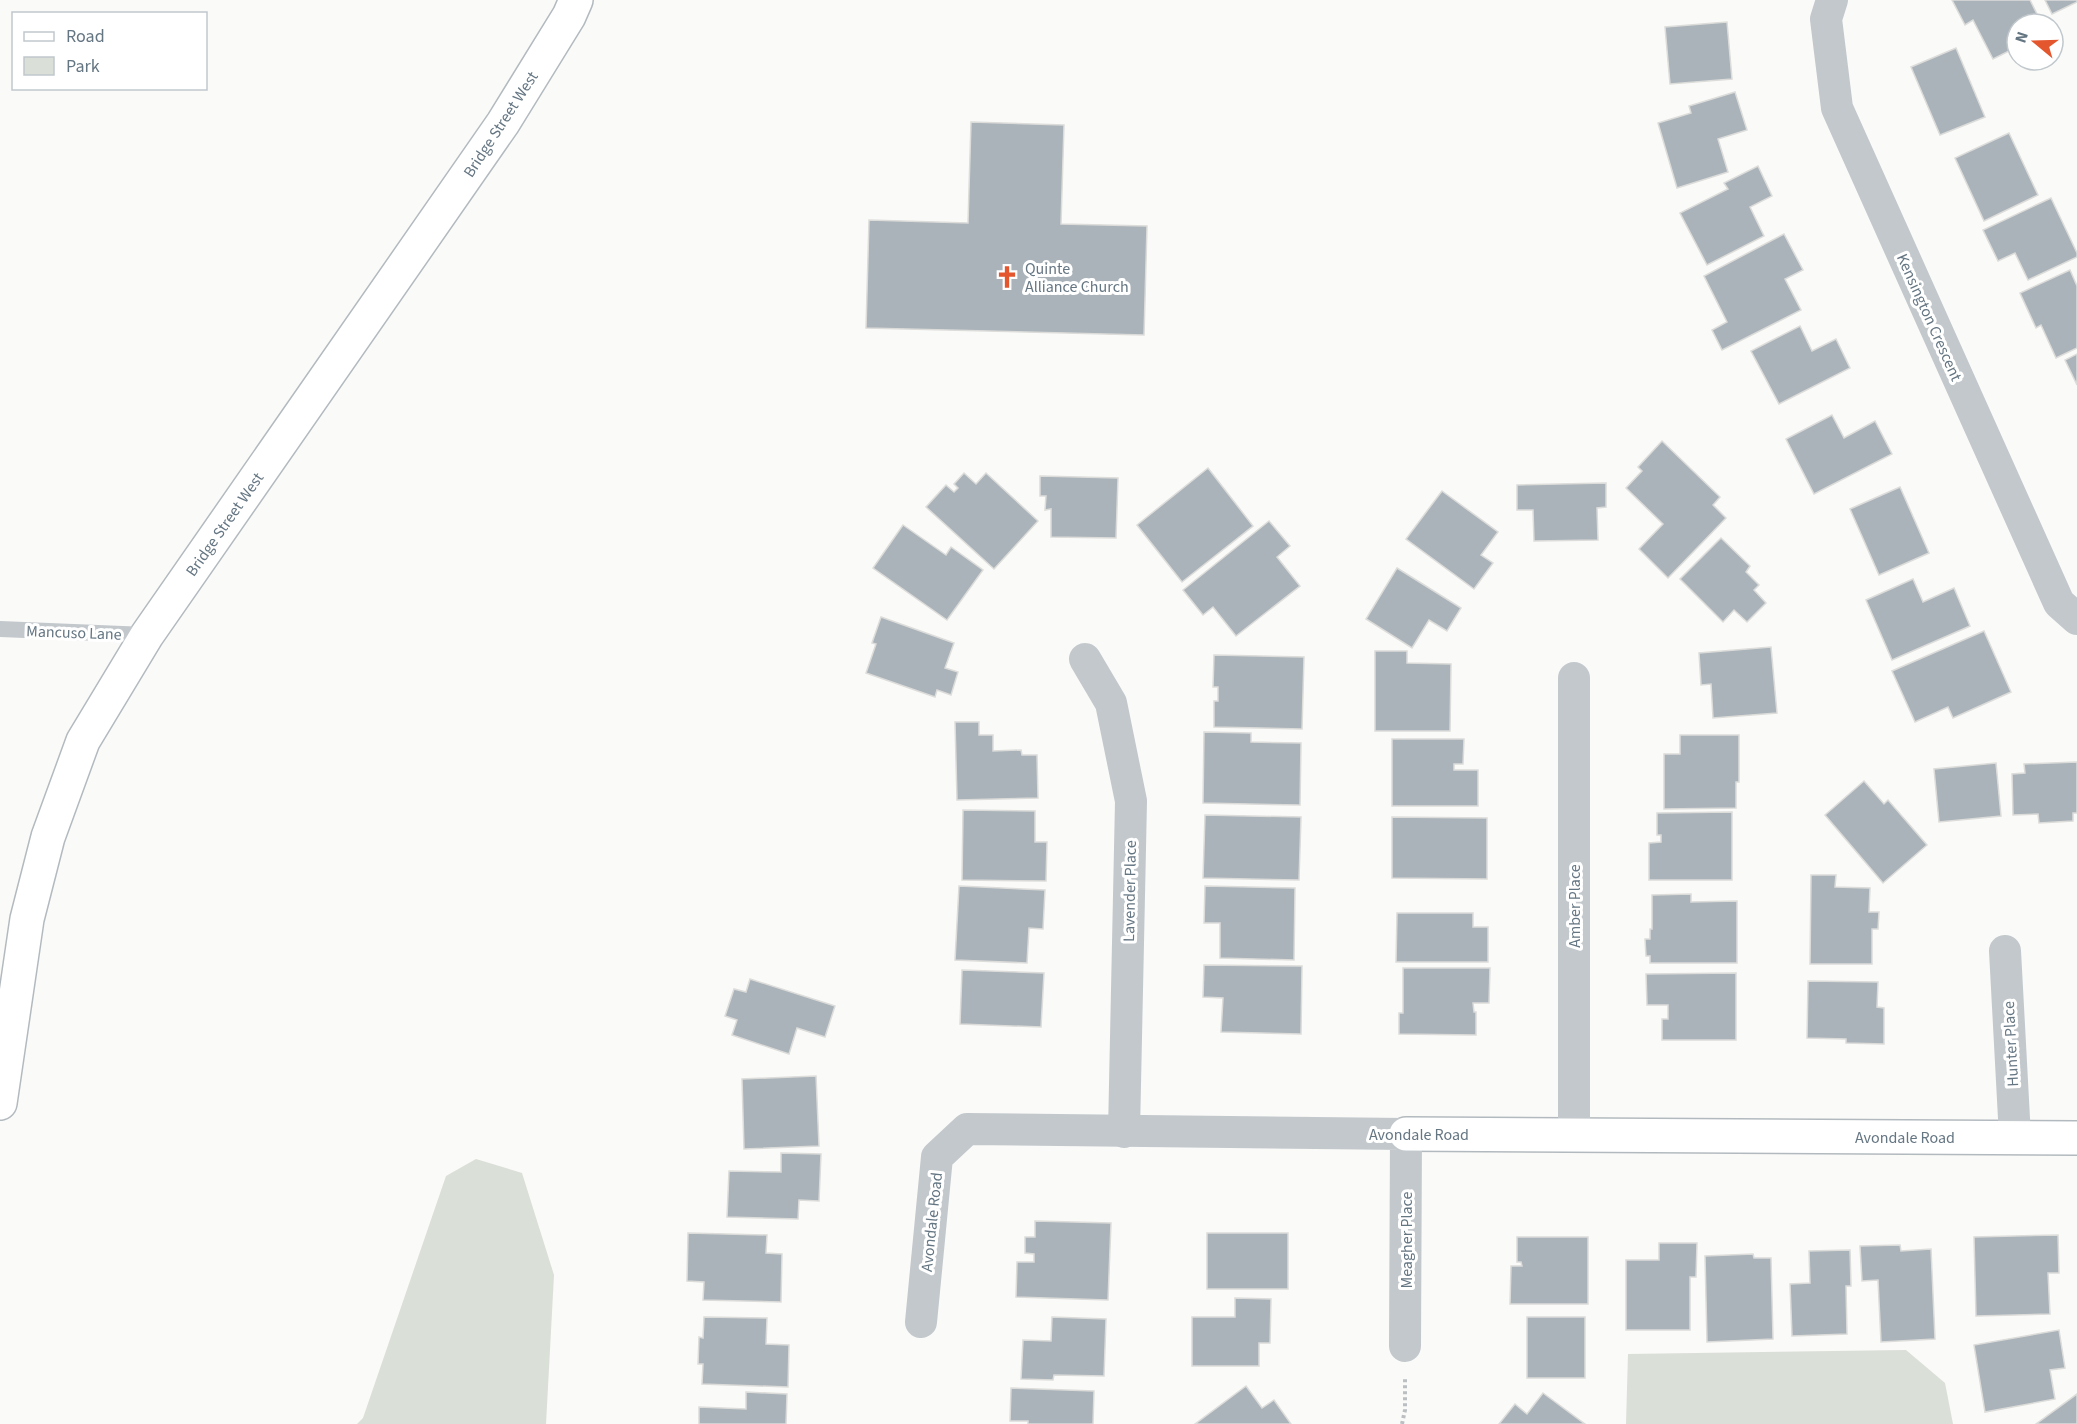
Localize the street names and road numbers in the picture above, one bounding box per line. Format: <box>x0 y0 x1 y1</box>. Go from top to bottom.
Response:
street label: Bridge Street West <box>458 67 544 182</box>
street label: Kensington Crescent <box>1891 250 1967 385</box>
street label: Bridge Street West <box>181 468 269 581</box>
street label: Mancuso Lane <box>26 620 122 646</box>
street label: Lavender Place <box>1118 840 1142 942</box>
street label: Amber Place <box>1564 864 1586 948</box>
street label: Hunter Place <box>1998 1000 2024 1087</box>
street label: Avondale Road <box>1369 1124 1469 1146</box>
street label: Avondale Road <box>1855 1127 1955 1149</box>
street label: Avondale Road <box>916 1171 948 1273</box>
street label: Meagher Place <box>1396 1191 1418 1288</box>

